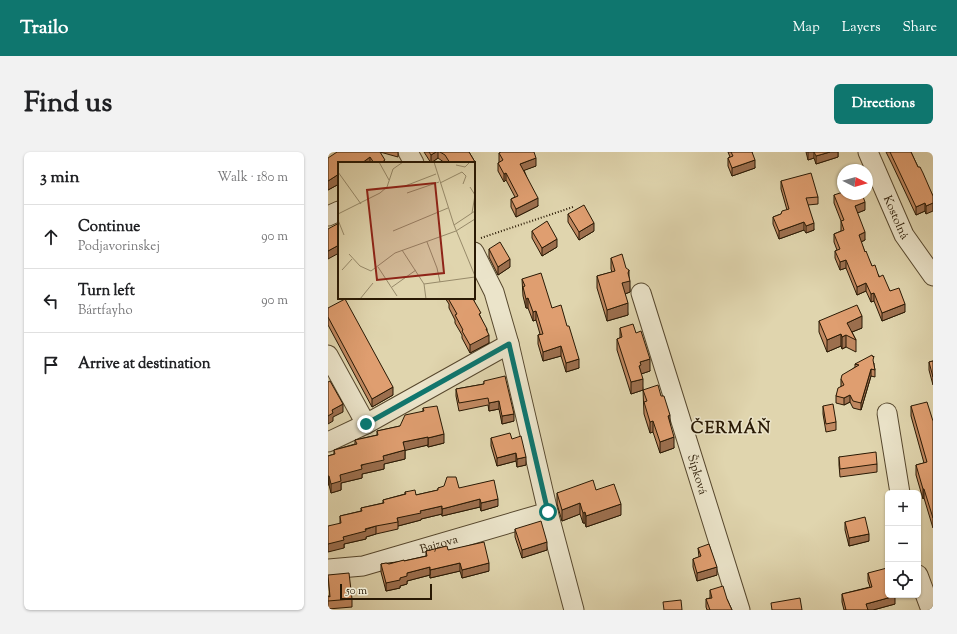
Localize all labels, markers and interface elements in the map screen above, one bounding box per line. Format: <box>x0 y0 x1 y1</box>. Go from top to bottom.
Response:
text: Trailo <box>20 15 68 42</box>
text: Map <box>793 18 820 38</box>
text: Layers <box>842 18 880 38</box>
text: Share <box>902 18 937 38</box>
text: Find us <box>24 84 112 124</box>
button: Directions <box>834 84 933 124</box>
inset map <box>338 162 475 299</box>
north arrow <box>837 164 873 200</box>
text: 3 min <box>40 166 79 190</box>
text: Walk · 180 m <box>217 169 288 187</box>
street label: Kostolná <box>878 193 913 244</box>
text: Continue <box>78 217 140 238</box>
icon: ahead <box>40 226 62 248</box>
text: 90 m <box>261 228 288 246</box>
text: Podjavorinskej <box>78 238 160 256</box>
text: Turn left <box>78 281 135 302</box>
icon: left <box>40 290 62 312</box>
text: 90 m <box>261 292 288 310</box>
text: Bártfayho <box>78 302 133 320</box>
icon: arrive <box>40 354 62 376</box>
text: Arrive at destination <box>78 354 211 375</box>
route end <box>357 415 375 433</box>
district label: ČERMÁŇ <box>691 417 771 441</box>
street label: Šípková <box>682 452 712 498</box>
map controls <box>885 490 921 598</box>
button: + <box>885 490 921 526</box>
route start <box>539 503 557 521</box>
button: − <box>885 526 921 562</box>
street label: Bajzova <box>418 531 461 559</box>
button: locate <box>885 562 921 598</box>
scale bar <box>340 582 432 601</box>
text: 50 m <box>346 583 367 599</box>

